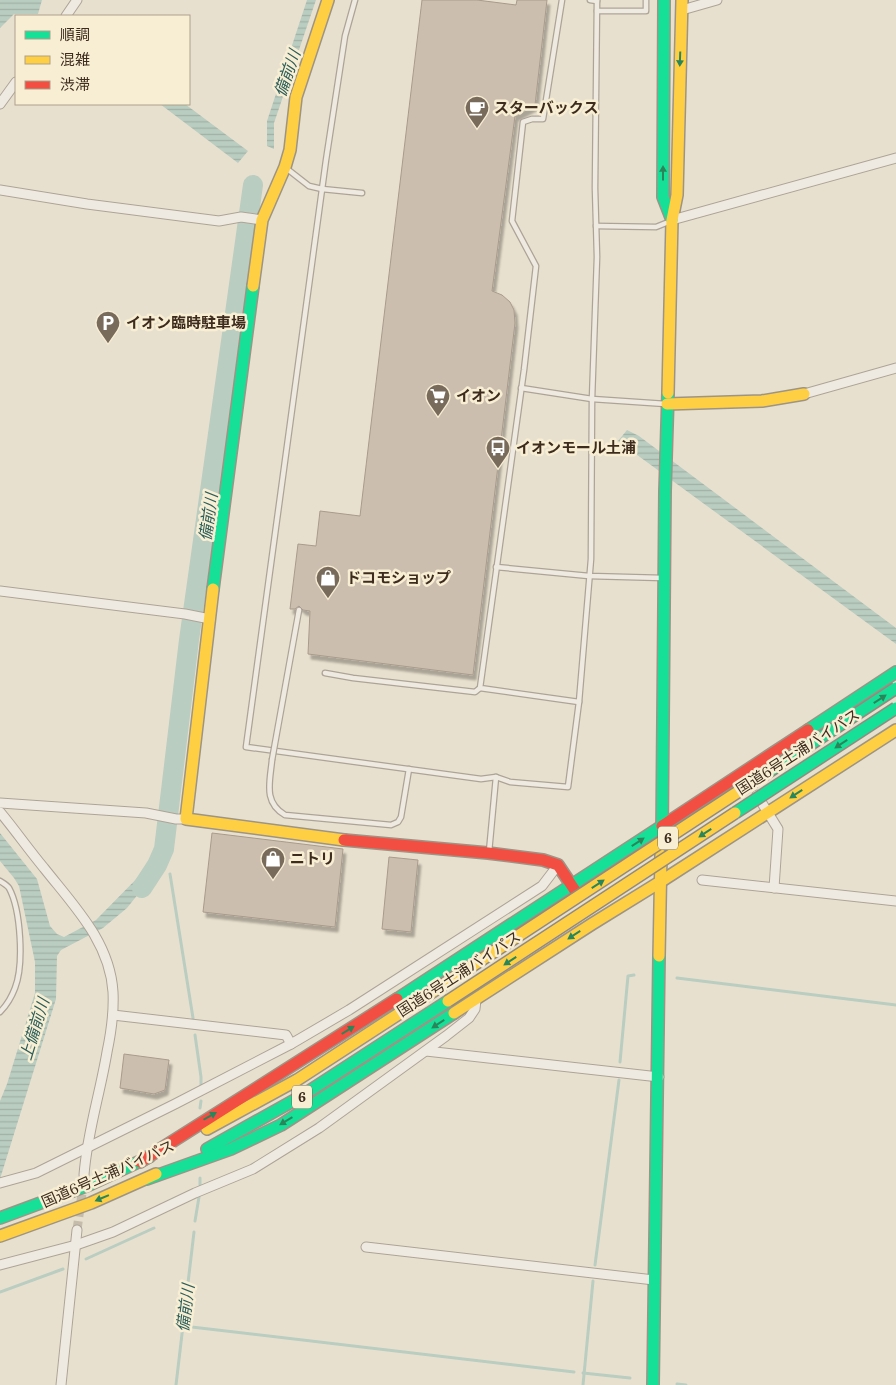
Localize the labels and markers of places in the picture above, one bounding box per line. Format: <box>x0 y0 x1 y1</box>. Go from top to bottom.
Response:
cafe icon: スターバックス <box>464 95 490 129</box>
place label: スターバックス <box>494 98 598 117</box>
parking icon: イオン臨時駐車場 <box>95 310 121 344</box>
place label: イオン臨時駐車場 <box>126 313 246 332</box>
supermarket icon: イオン <box>425 383 451 417</box>
place label: イオン <box>456 386 501 405</box>
bus stop icon: イオンモール土浦 <box>485 435 511 469</box>
place label: イオンモール土浦 <box>516 438 636 457</box>
shop icon: ドコモショップ <box>315 565 341 599</box>
place label: ドコモショップ <box>346 568 451 587</box>
shop icon: ニトリ <box>260 846 286 880</box>
place label: ニトリ <box>290 849 335 868</box>

